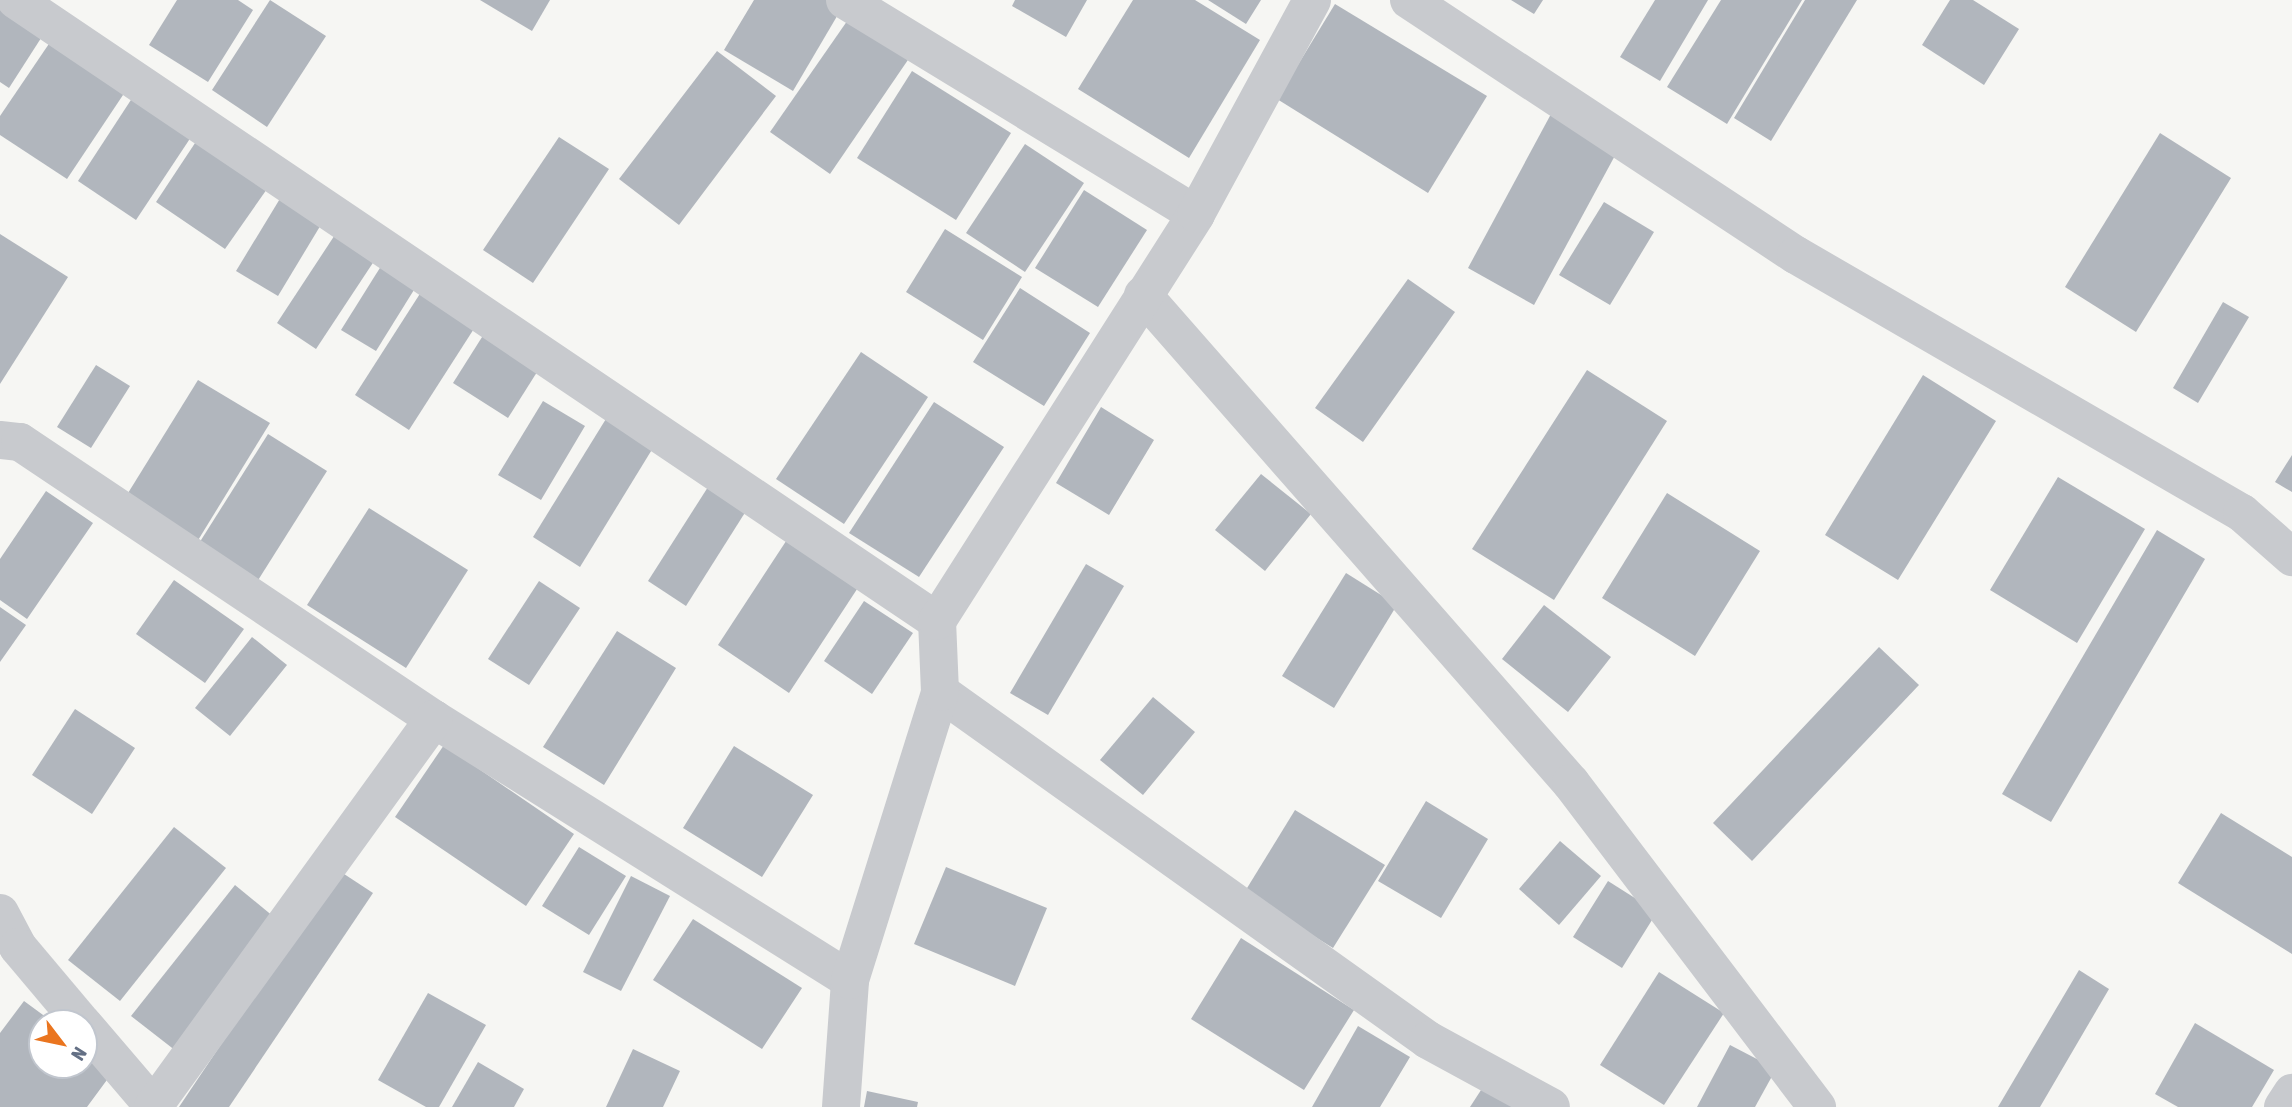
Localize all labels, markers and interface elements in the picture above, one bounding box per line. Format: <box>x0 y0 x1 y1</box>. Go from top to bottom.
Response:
north arrow <box>28 1009 98 1079</box>
text: N <box>67 1043 91 1065</box>

